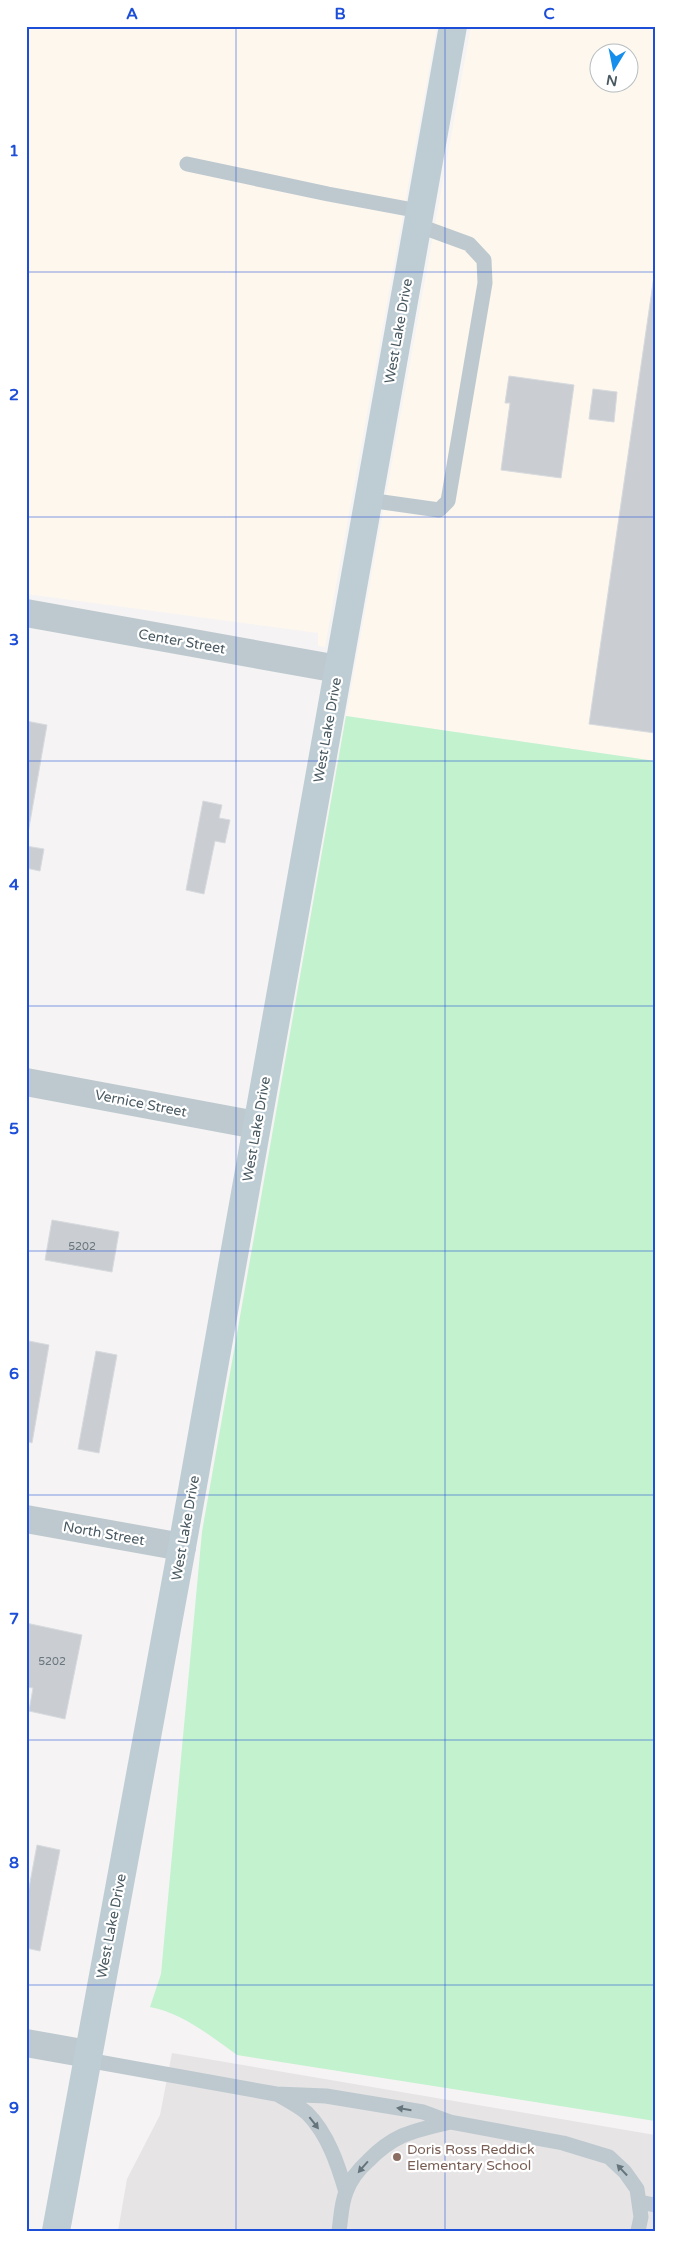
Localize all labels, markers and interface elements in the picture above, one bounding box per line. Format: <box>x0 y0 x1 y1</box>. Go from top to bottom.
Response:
text: A <box>126 4 138 24</box>
text: B <box>334 4 346 24</box>
text: C <box>543 4 555 24</box>
north arrow <box>588 42 638 92</box>
text: N <box>605 71 619 90</box>
text: 1 <box>9 141 19 161</box>
street label: West Lake Drive <box>381 277 416 385</box>
text: 2 <box>9 385 19 405</box>
street label: Center Street <box>137 625 227 658</box>
text: 3 <box>9 630 19 650</box>
street label: West Lake Drive <box>310 676 345 784</box>
text: 4 <box>9 875 19 895</box>
street label: West Lake Drive <box>239 1075 274 1183</box>
street label: Vernice Street <box>94 1086 189 1121</box>
text: 5 <box>9 1119 19 1139</box>
house number: 5202 <box>68 1240 96 1253</box>
text: 6 <box>9 1364 19 1384</box>
street label: West Lake Drive <box>168 1474 203 1582</box>
street label: North Street <box>62 1518 147 1549</box>
text: 7 <box>9 1609 19 1629</box>
house number: 5202 <box>38 1655 66 1668</box>
text: 8 <box>9 1853 19 1873</box>
street label: West Lake Drive <box>93 1872 130 1980</box>
text: 9 <box>9 2098 19 2118</box>
one-way arrow <box>395 2104 411 2112</box>
one-way arrow <box>309 2116 319 2130</box>
place label: Doris Ross Reddick Elementary School <box>407 2141 535 2174</box>
marker: Doris Ross Reddick Elementary School <box>391 2151 403 2163</box>
one-way arrow <box>357 2160 368 2173</box>
one-way arrow <box>616 2164 628 2176</box>

